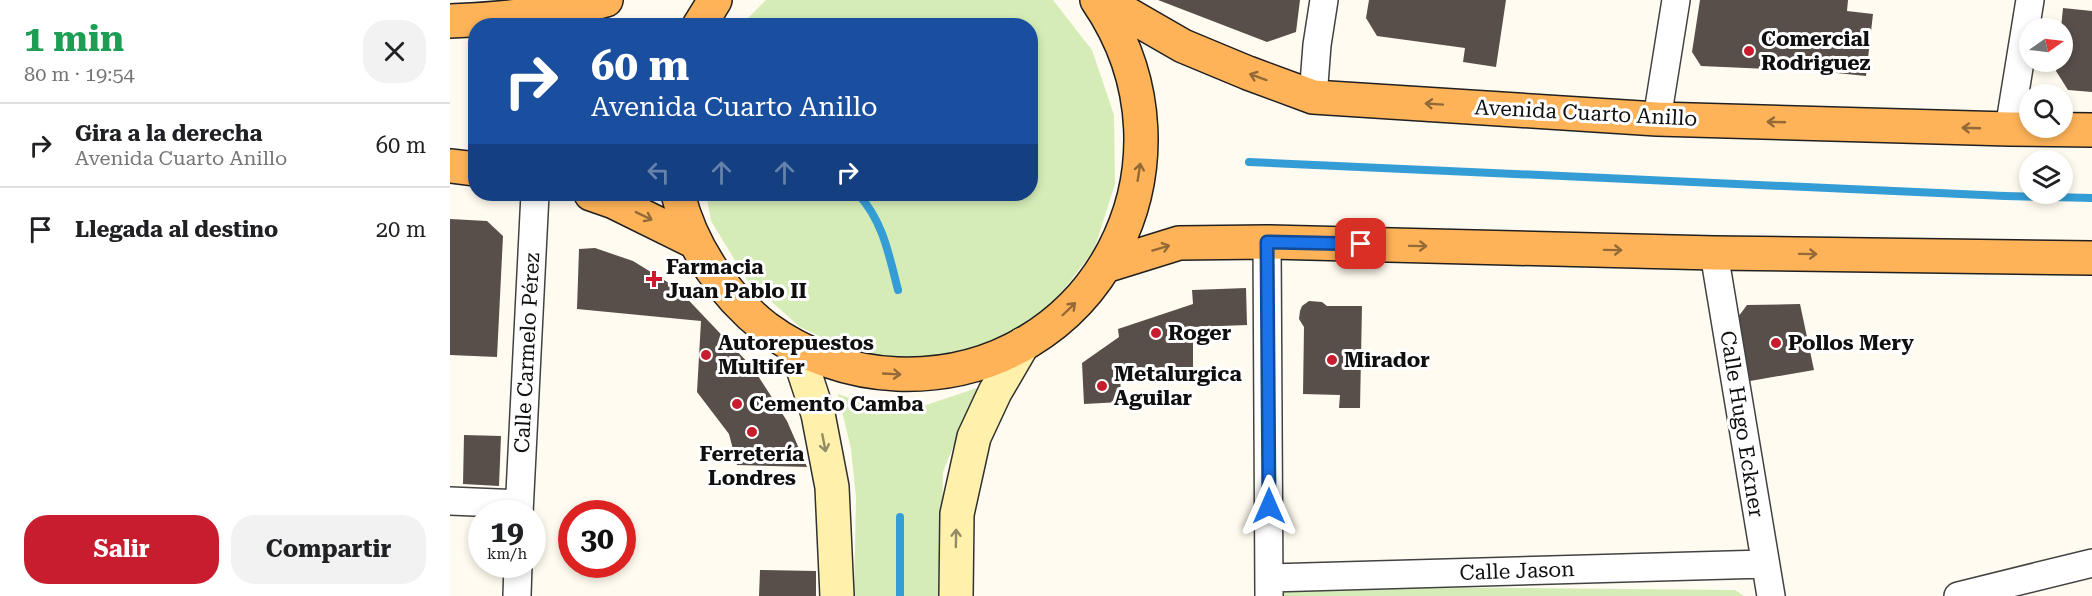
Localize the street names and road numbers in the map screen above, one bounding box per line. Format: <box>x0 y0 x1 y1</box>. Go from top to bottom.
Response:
street label: Avenida Cuarto Anillo <box>1474 95 1698 131</box>
street label: Calle Carmelo Pérez <box>510 252 544 454</box>
street label: Calle Hugo Eckner <box>1715 329 1769 519</box>
street label: Calle Jason <box>1459 557 1575 585</box>

